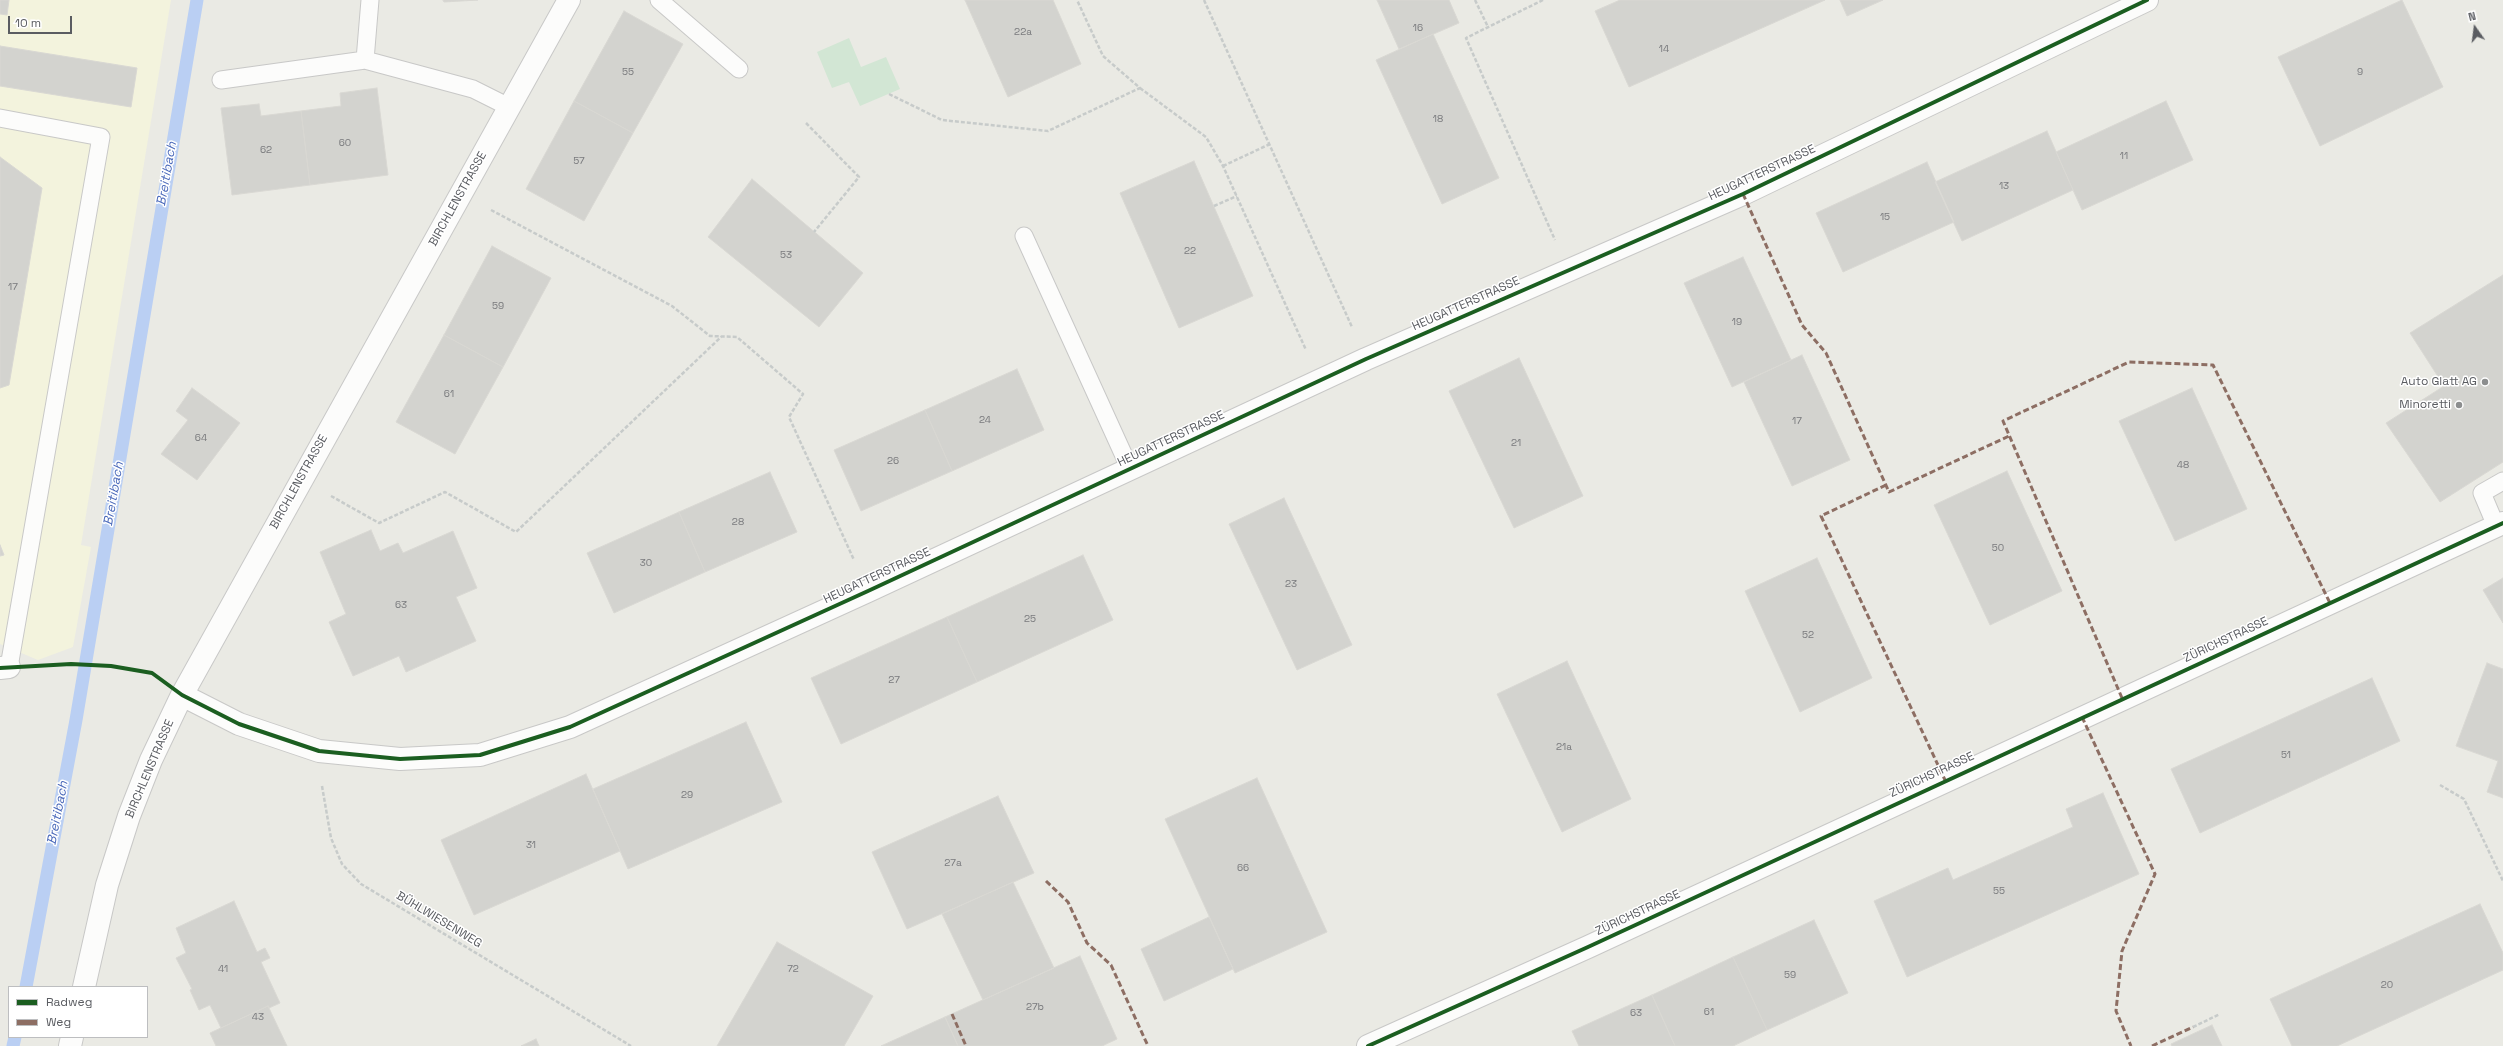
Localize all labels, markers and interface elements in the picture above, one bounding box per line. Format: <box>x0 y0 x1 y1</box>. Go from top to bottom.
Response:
scale bar <box>10 8 74 34</box>
north arrow <box>2455 8 2495 48</box>
text: N <box>2467 9 2477 24</box>
text: 10 m <box>15 15 41 31</box>
house number: 16 <box>1413 22 1423 34</box>
house number: 22a <box>1014 26 1032 38</box>
house number: 14 <box>1659 43 1669 55</box>
house number: 55 <box>622 66 634 78</box>
house number: 9 <box>2357 66 2363 78</box>
house number: 18 <box>1433 113 1443 125</box>
house number: 60 <box>339 137 351 149</box>
water label: Breitibach <box>154 141 180 207</box>
street label: HEUGATTERSTRASSE <box>1706 142 1818 204</box>
house number: 62 <box>260 144 272 156</box>
street label: BIRCHLENSTRASSE <box>426 149 490 249</box>
house number: 11 <box>2120 150 2128 162</box>
house number: 57 <box>573 155 585 167</box>
house number: 13 <box>1999 180 2009 192</box>
house number: 15 <box>1880 211 1890 223</box>
house number: 22 <box>1184 245 1196 257</box>
house number: 53 <box>780 249 792 261</box>
street label: HEUGATTERSTRASSE <box>1410 274 1522 334</box>
house number: 17 <box>8 281 18 293</box>
house number: 59 <box>492 300 504 312</box>
house number: 19 <box>1732 316 1742 328</box>
place label: Auto Glatt AG <box>2401 375 2477 389</box>
marker: Auto Glatt AG <box>2480 377 2490 387</box>
house number: 61 <box>444 388 454 400</box>
place label: Minoretti <box>2399 398 2451 412</box>
marker: Minoretti <box>2454 400 2464 410</box>
street label: HEUGATTERSTRASSE <box>1115 408 1227 470</box>
house number: 24 <box>979 414 991 426</box>
house number: 17 <box>1792 415 1802 427</box>
house number: 64 <box>195 432 207 444</box>
street label: BIRCHLENSTRASSE <box>267 432 331 532</box>
house number: 21 <box>1511 437 1521 449</box>
house number: 26 <box>887 455 899 467</box>
house number: 48 <box>2177 459 2189 471</box>
water label: Breitibach <box>101 461 127 527</box>
house number: 28 <box>732 516 744 528</box>
house number: 50 <box>1992 542 2004 554</box>
street label: HEUGATTERSTRASSE <box>821 545 933 607</box>
house number: 30 <box>640 557 652 569</box>
house number: 23 <box>1285 578 1297 590</box>
house number: 63 <box>395 599 407 611</box>
house number: 25 <box>1024 613 1036 625</box>
street label: ZÜRICHSTRASSE <box>2181 614 2271 666</box>
house number: 52 <box>1802 629 1814 641</box>
house number: 27 <box>888 674 900 686</box>
street label: BIRCHLENSTRASSE <box>123 717 177 821</box>
house number: 21a <box>1556 741 1572 753</box>
street label: ZÜRICHSTRASSE <box>1887 749 1977 801</box>
house number: 51 <box>2281 749 2291 761</box>
water label: Breitibach <box>44 780 72 846</box>
house number: 29 <box>681 789 693 801</box>
house number: 31 <box>526 839 536 851</box>
house number: 27a <box>944 857 962 869</box>
house number: 66 <box>1237 862 1249 874</box>
house number: 55 <box>1993 885 2005 897</box>
street label: ZÜRICHSTRASSE <box>1593 887 1683 939</box>
street label: BÜHLWIESENWEG <box>394 889 484 951</box>
house number: 41 <box>218 963 228 975</box>
house number: 72 <box>787 963 799 975</box>
house number: 59 <box>1784 969 1796 981</box>
house number: 20 <box>2381 979 2393 991</box>
legend <box>8 986 148 1038</box>
text: Radweg <box>46 994 92 1010</box>
house number: 27b <box>1026 1001 1044 1013</box>
house number: 61 <box>1704 1006 1714 1018</box>
house number: 63 <box>1630 1007 1642 1019</box>
house number: 43 <box>252 1011 264 1023</box>
text: Weg <box>46 1014 71 1030</box>

